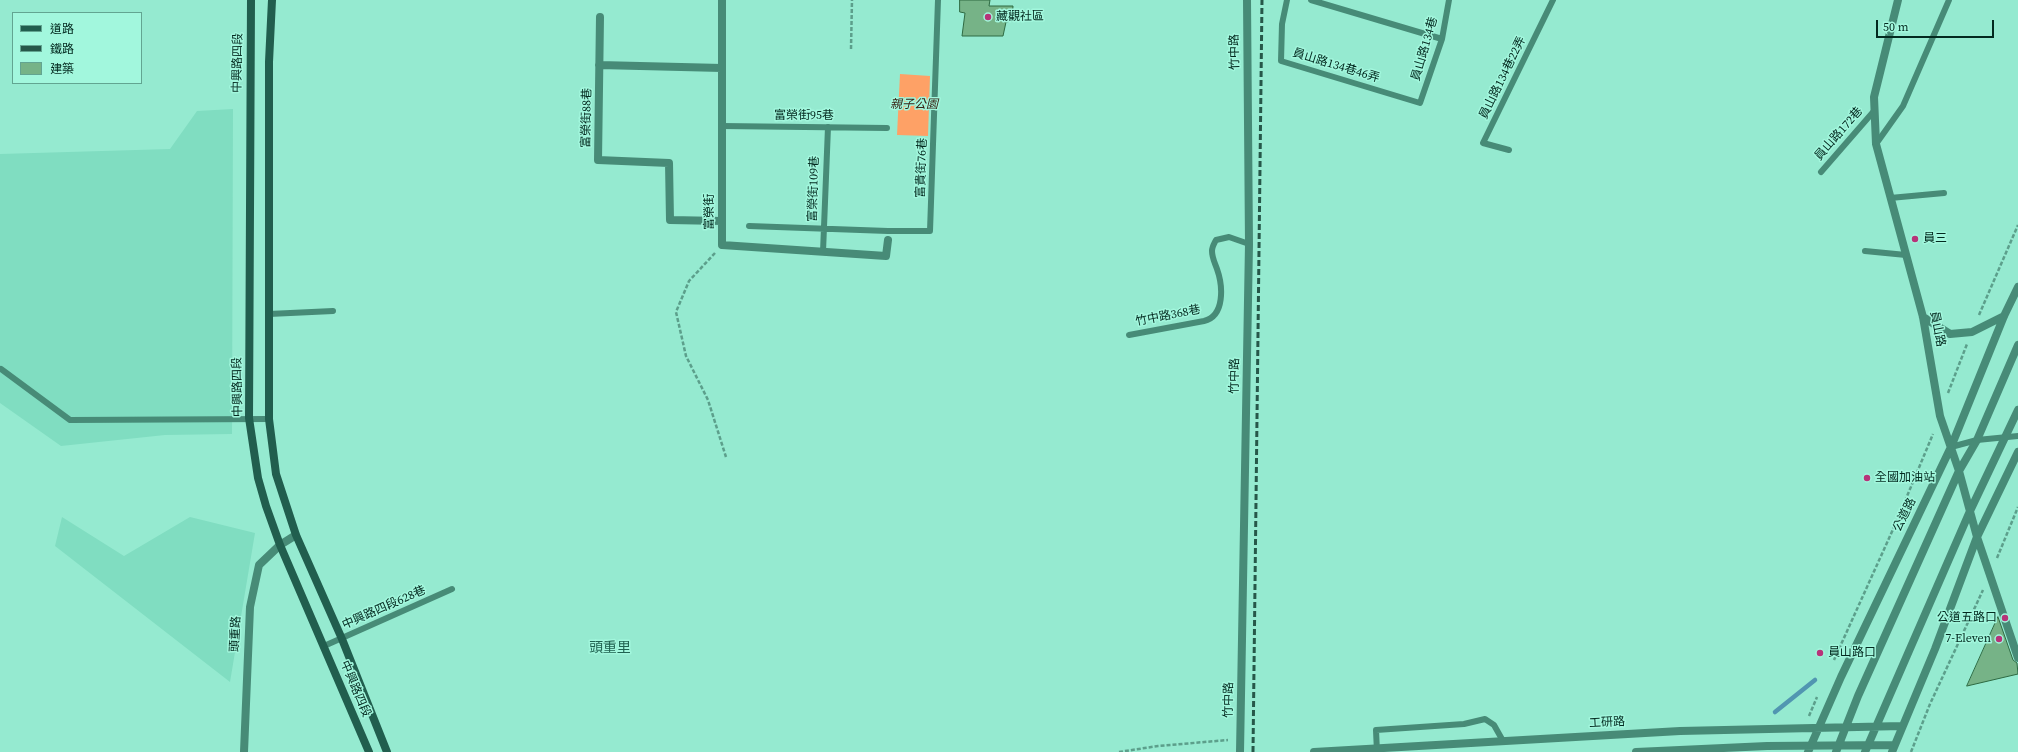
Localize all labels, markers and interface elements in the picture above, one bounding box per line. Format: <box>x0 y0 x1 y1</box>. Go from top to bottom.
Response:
place label: 藏觀社區 <box>996 10 1044 24</box>
legend <box>12 12 142 84</box>
marker: 藏觀社區 <box>983 12 993 22</box>
scale bar <box>1878 12 1996 38</box>
street label: 員山路134巷 <box>1409 15 1441 83</box>
text: 50 m <box>1883 19 1909 35</box>
text: 道路 <box>50 21 74 37</box>
street label: 中興路四段 <box>230 33 246 93</box>
street label: 竹中路 <box>1227 34 1243 70</box>
street label: 員山路134巷22弄 <box>1477 34 1529 122</box>
text: 鐵路 <box>50 41 74 57</box>
street label: 員山路134巷46弄 <box>1291 46 1381 86</box>
text: 建築 <box>50 61 74 77</box>
street label: 富榮街88巷 <box>579 88 595 148</box>
park label: 親子公園 <box>890 98 938 112</box>
street label: 員山路172巷 <box>1812 104 1866 164</box>
street label: 富榮街95巷 <box>774 109 834 123</box>
street label: 富貴街76巷 <box>914 138 930 198</box>
street label: 富榮街109巷 <box>806 156 822 222</box>
street label: 富榮街 <box>703 194 717 230</box>
place label: 員三 <box>1923 232 1947 246</box>
marker: 員三 <box>1910 234 1920 244</box>
street label: 竹中路368巷 <box>1134 303 1202 329</box>
street label: 員山路 <box>1926 310 1948 348</box>
street label: 中興路四段 <box>230 357 246 417</box>
street label: 竹中路 <box>1227 358 1243 394</box>
place label: 全國加油站 <box>1875 471 1935 485</box>
marker: 全國加油站 <box>1862 473 1872 483</box>
street label: 公道路 <box>1891 496 1919 534</box>
street label: 中興路四段628巷 <box>340 583 428 633</box>
place label: 公道五路口 <box>1937 611 1997 625</box>
marker: 公道五路口 <box>2000 613 2010 623</box>
street label: 頭重路 <box>228 616 244 652</box>
place label: 7-Eleven <box>1945 632 1991 646</box>
marker: 7-Eleven <box>1994 634 2004 644</box>
district label: 頭重里 <box>589 640 631 656</box>
place label: 員山路口 <box>1828 646 1876 660</box>
marker: 員山路口 <box>1815 648 1825 658</box>
street label: 中興路四段 <box>337 659 373 719</box>
street label: 竹中路 <box>1221 682 1237 718</box>
street label: 工研路 <box>1589 715 1625 731</box>

